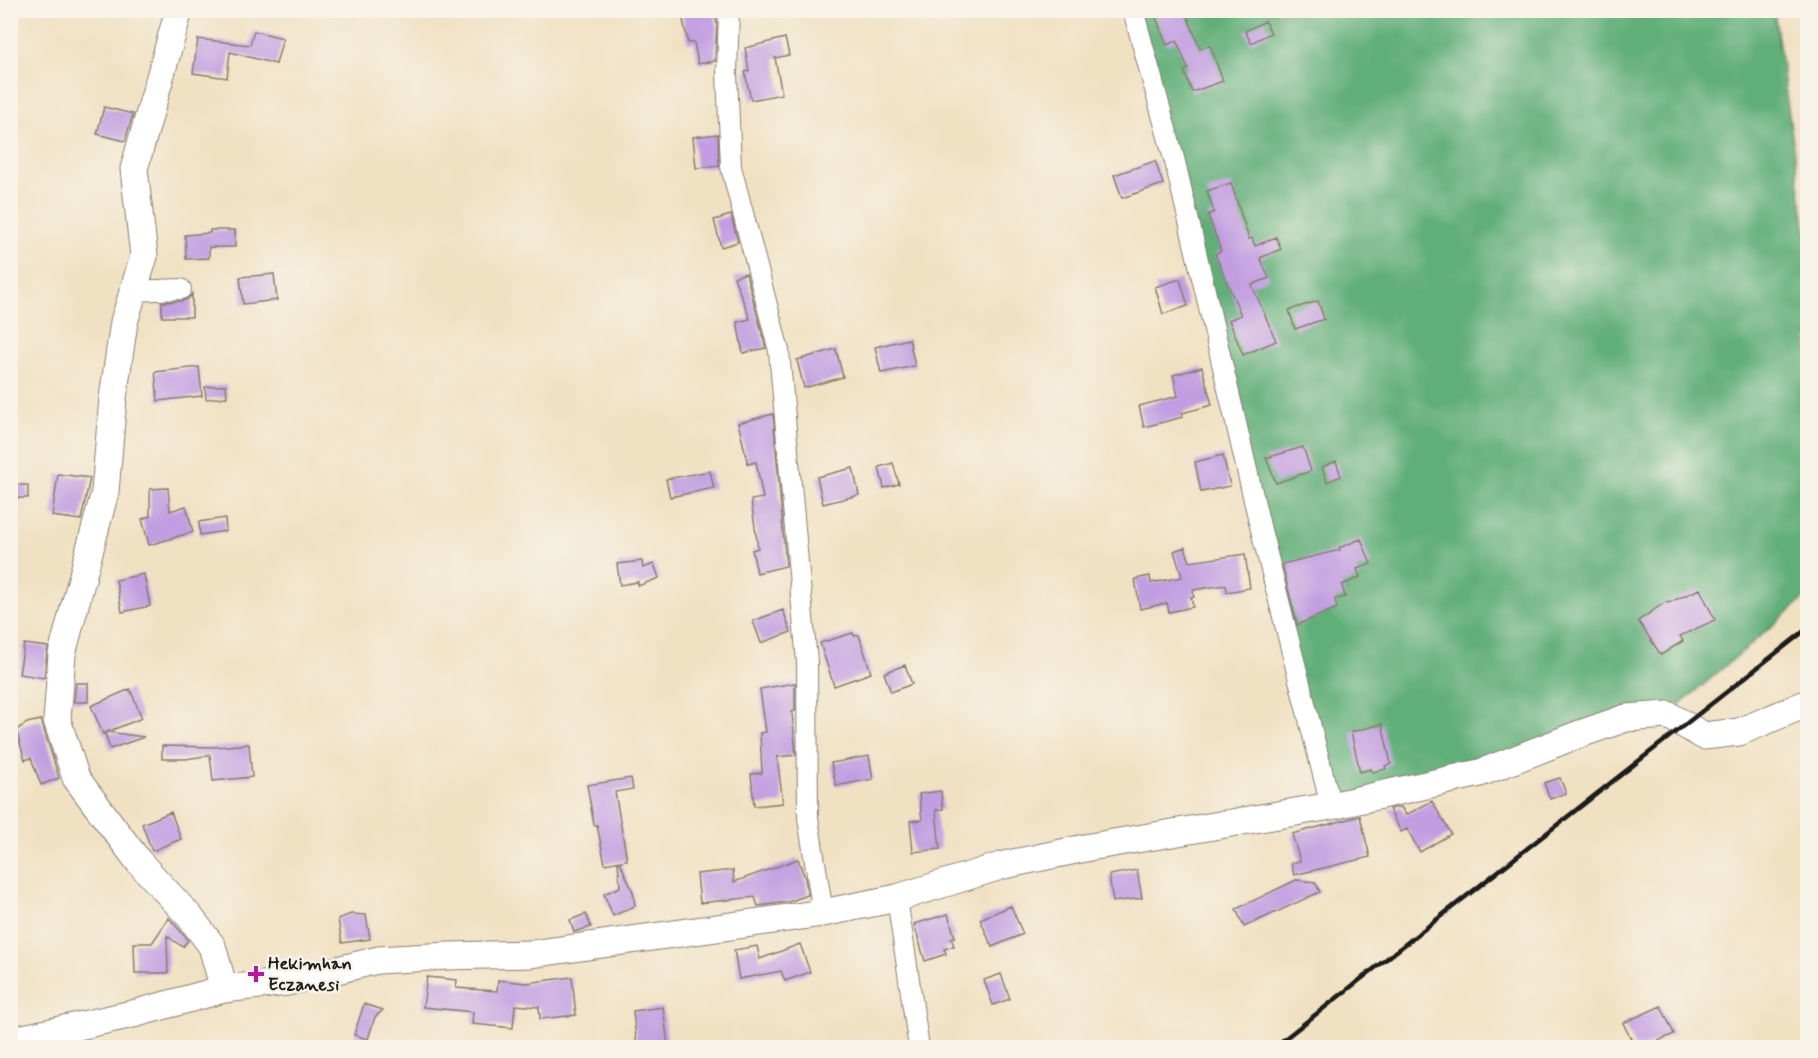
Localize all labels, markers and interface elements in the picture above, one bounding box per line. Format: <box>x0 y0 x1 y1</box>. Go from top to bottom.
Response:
place label: Hekimhan Eczanesi <box>268 952 352 997</box>
marker: Hekimhan Eczanesi <box>249 967 263 981</box>

